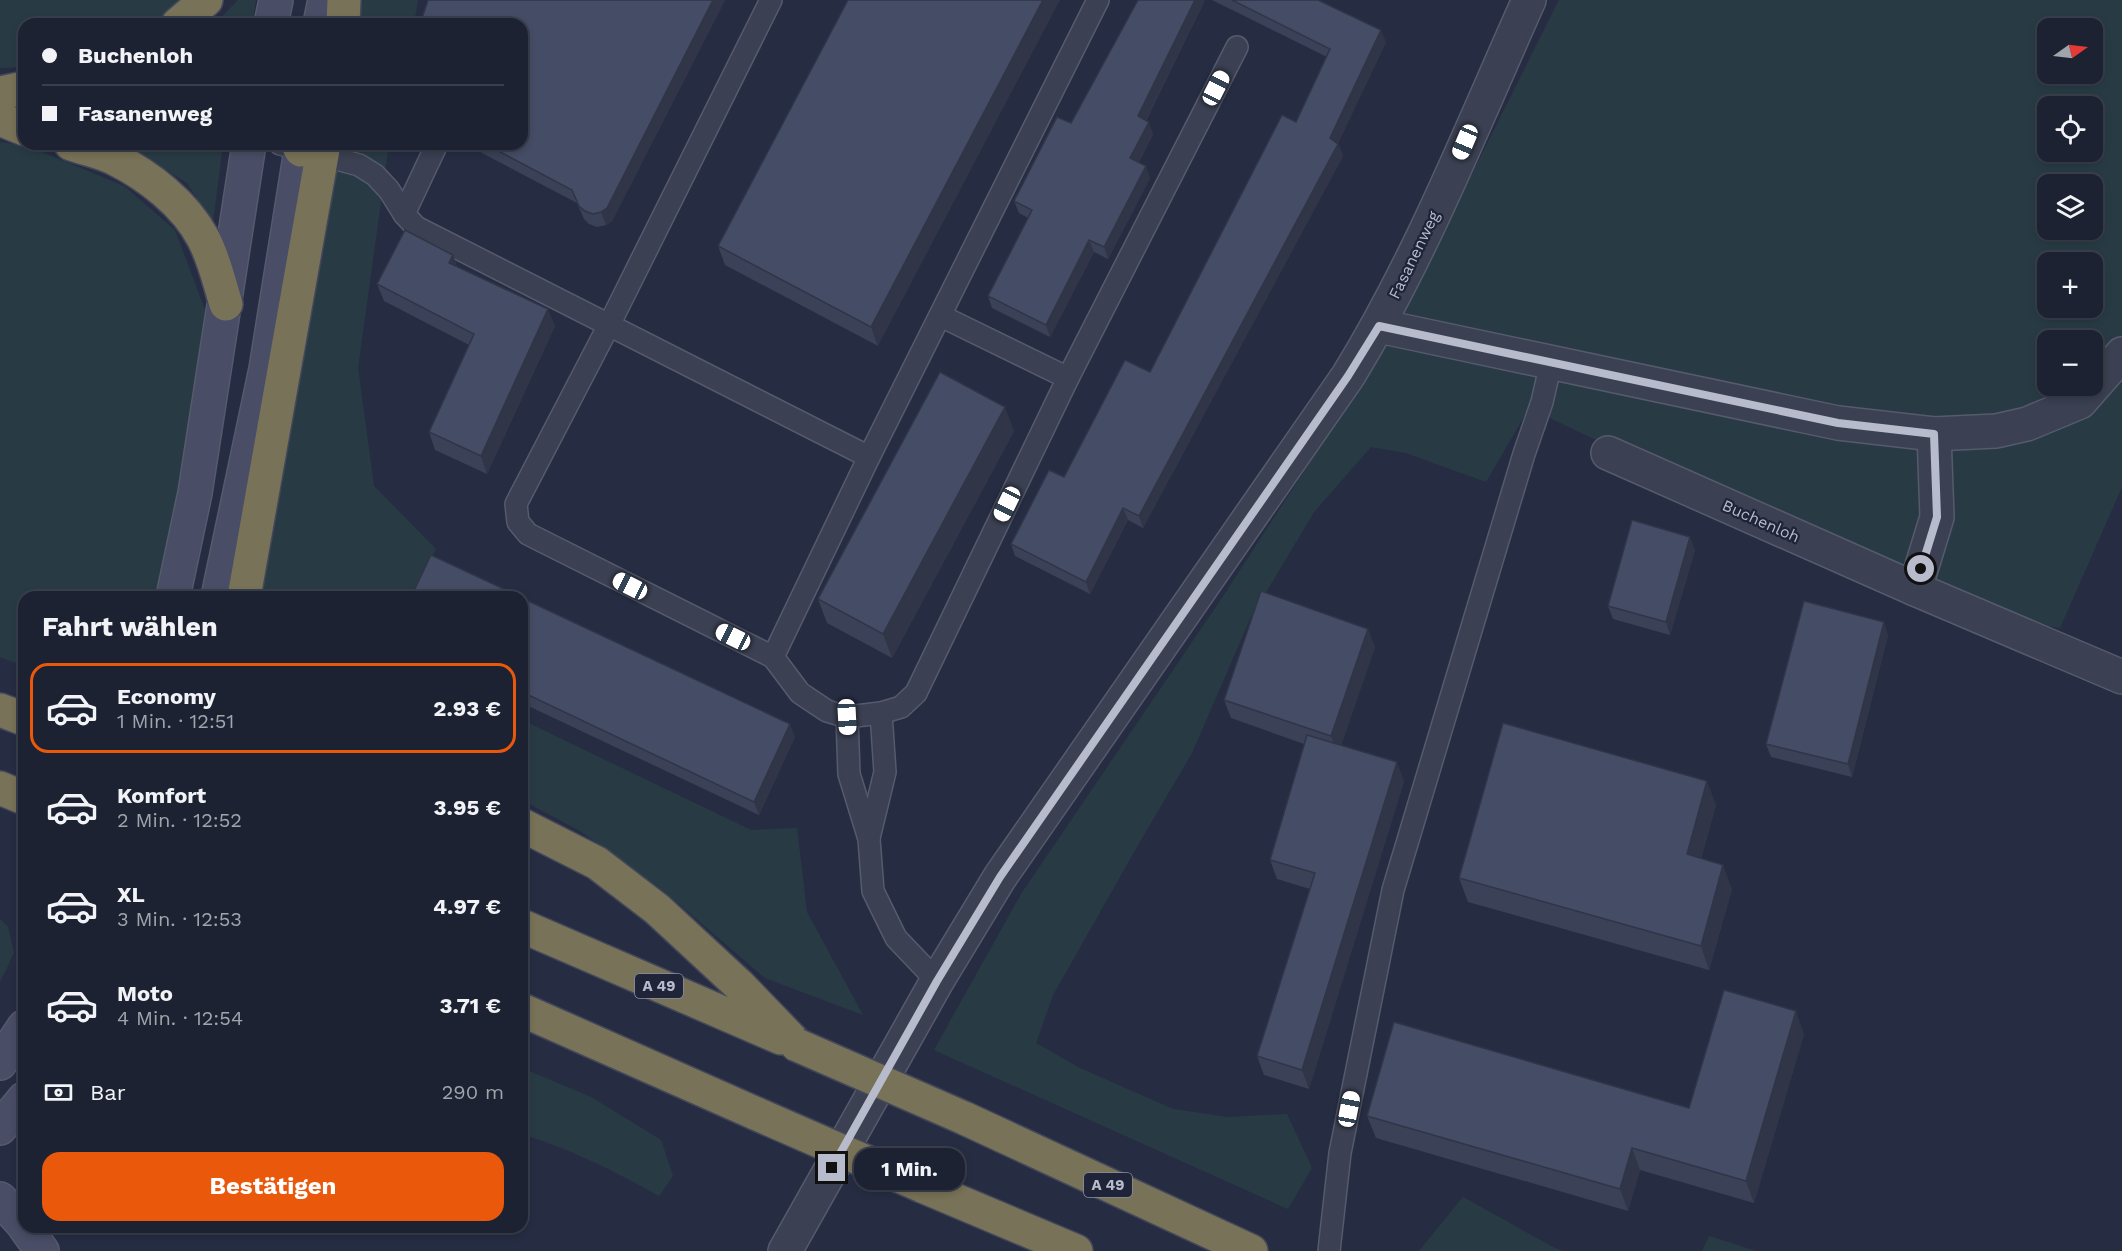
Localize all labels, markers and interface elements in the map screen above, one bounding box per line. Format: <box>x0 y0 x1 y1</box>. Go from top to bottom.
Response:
north arrow <box>2037 18 2103 84</box>
map controls <box>2037 18 2103 396</box>
text: Buchenloh <box>78 43 193 68</box>
car <box>1200 68 1232 108</box>
button: locate <box>2037 96 2103 162</box>
text: Fasanenweg <box>78 101 212 126</box>
car <box>1450 122 1480 162</box>
button: layers <box>2037 174 2103 240</box>
street label: Fasanenweg <box>1385 208 1444 302</box>
button: + <box>2037 252 2103 318</box>
button: − <box>2037 330 2103 396</box>
car <box>991 484 1023 524</box>
street label: Buchenloh <box>1719 495 1803 547</box>
route start <box>1907 555 1934 582</box>
car <box>610 570 650 602</box>
text: Fahrt wählen <box>42 611 218 643</box>
car <box>713 621 753 653</box>
icon: car <box>45 681 99 735</box>
text: Economy <box>117 684 216 709</box>
text: 2.93 € <box>433 696 501 721</box>
car <box>837 699 857 735</box>
text: 1 Min. · 12:51 <box>117 709 234 733</box>
icon: car <box>45 780 99 834</box>
text: Komfort <box>117 783 206 808</box>
text: 3.95 € <box>434 795 501 820</box>
text: 2 Min. · 12:52 <box>117 808 242 832</box>
icon: car <box>45 879 99 933</box>
text: XL <box>117 882 145 907</box>
text: 4.97 € <box>433 894 501 919</box>
text: 3 Min. · 12:53 <box>117 907 242 931</box>
road number: A 49 <box>635 974 683 998</box>
icon: car <box>45 978 99 1032</box>
text: Moto <box>117 981 173 1006</box>
text: 3.71 € <box>439 993 501 1018</box>
text: 4 Min. · 12:54 <box>117 1006 243 1030</box>
icon: cash <box>42 1076 75 1109</box>
text: Bar <box>90 1080 126 1105</box>
text: 290 m <box>442 1080 504 1104</box>
car <box>1337 1090 1361 1128</box>
callout: 1 Min. <box>853 1147 964 1189</box>
button: Bestätigen <box>42 1152 504 1221</box>
route end <box>818 1154 845 1181</box>
text: 1 Min. <box>881 1157 938 1181</box>
road number: A 49 <box>1084 1173 1132 1197</box>

